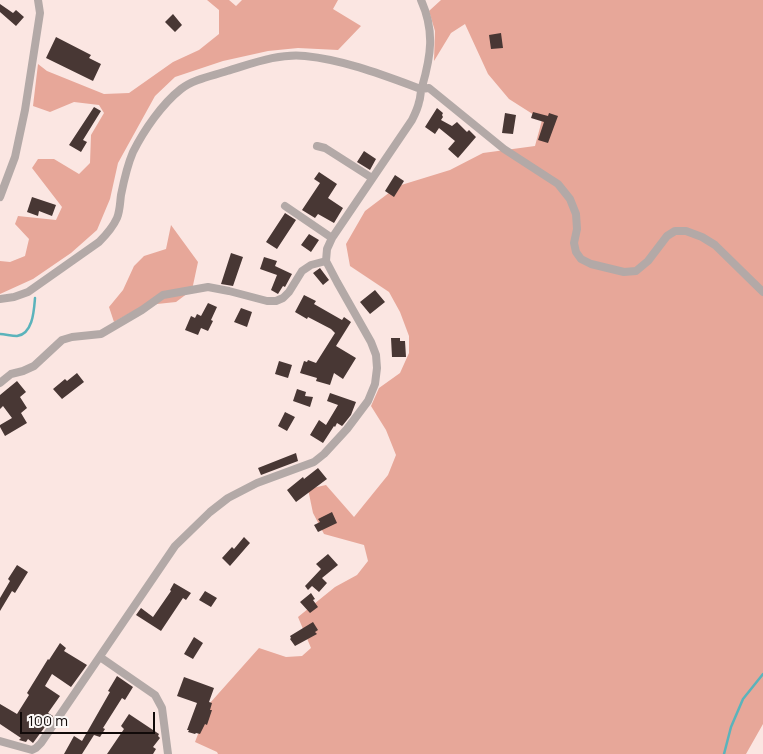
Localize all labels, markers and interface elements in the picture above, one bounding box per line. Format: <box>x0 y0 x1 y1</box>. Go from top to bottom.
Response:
scale bar <box>22 702 158 734</box>
text: 100 m <box>28 710 68 731</box>

